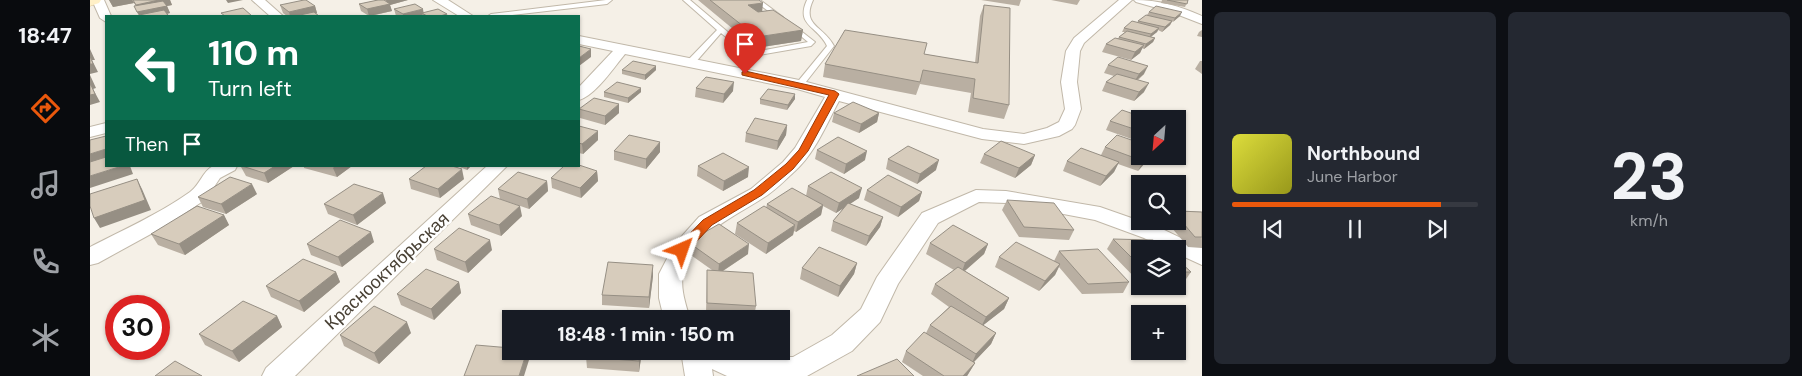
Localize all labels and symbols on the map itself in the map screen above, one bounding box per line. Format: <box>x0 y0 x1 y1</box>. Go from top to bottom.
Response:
pin <box>724 23 766 74</box>
north arrow <box>1131 110 1186 165</box>
street label: Краснооктябрьская <box>319 207 455 335</box>
position arrow <box>655 223 707 275</box>
speed limit sign: 30 <box>105 295 170 360</box>

